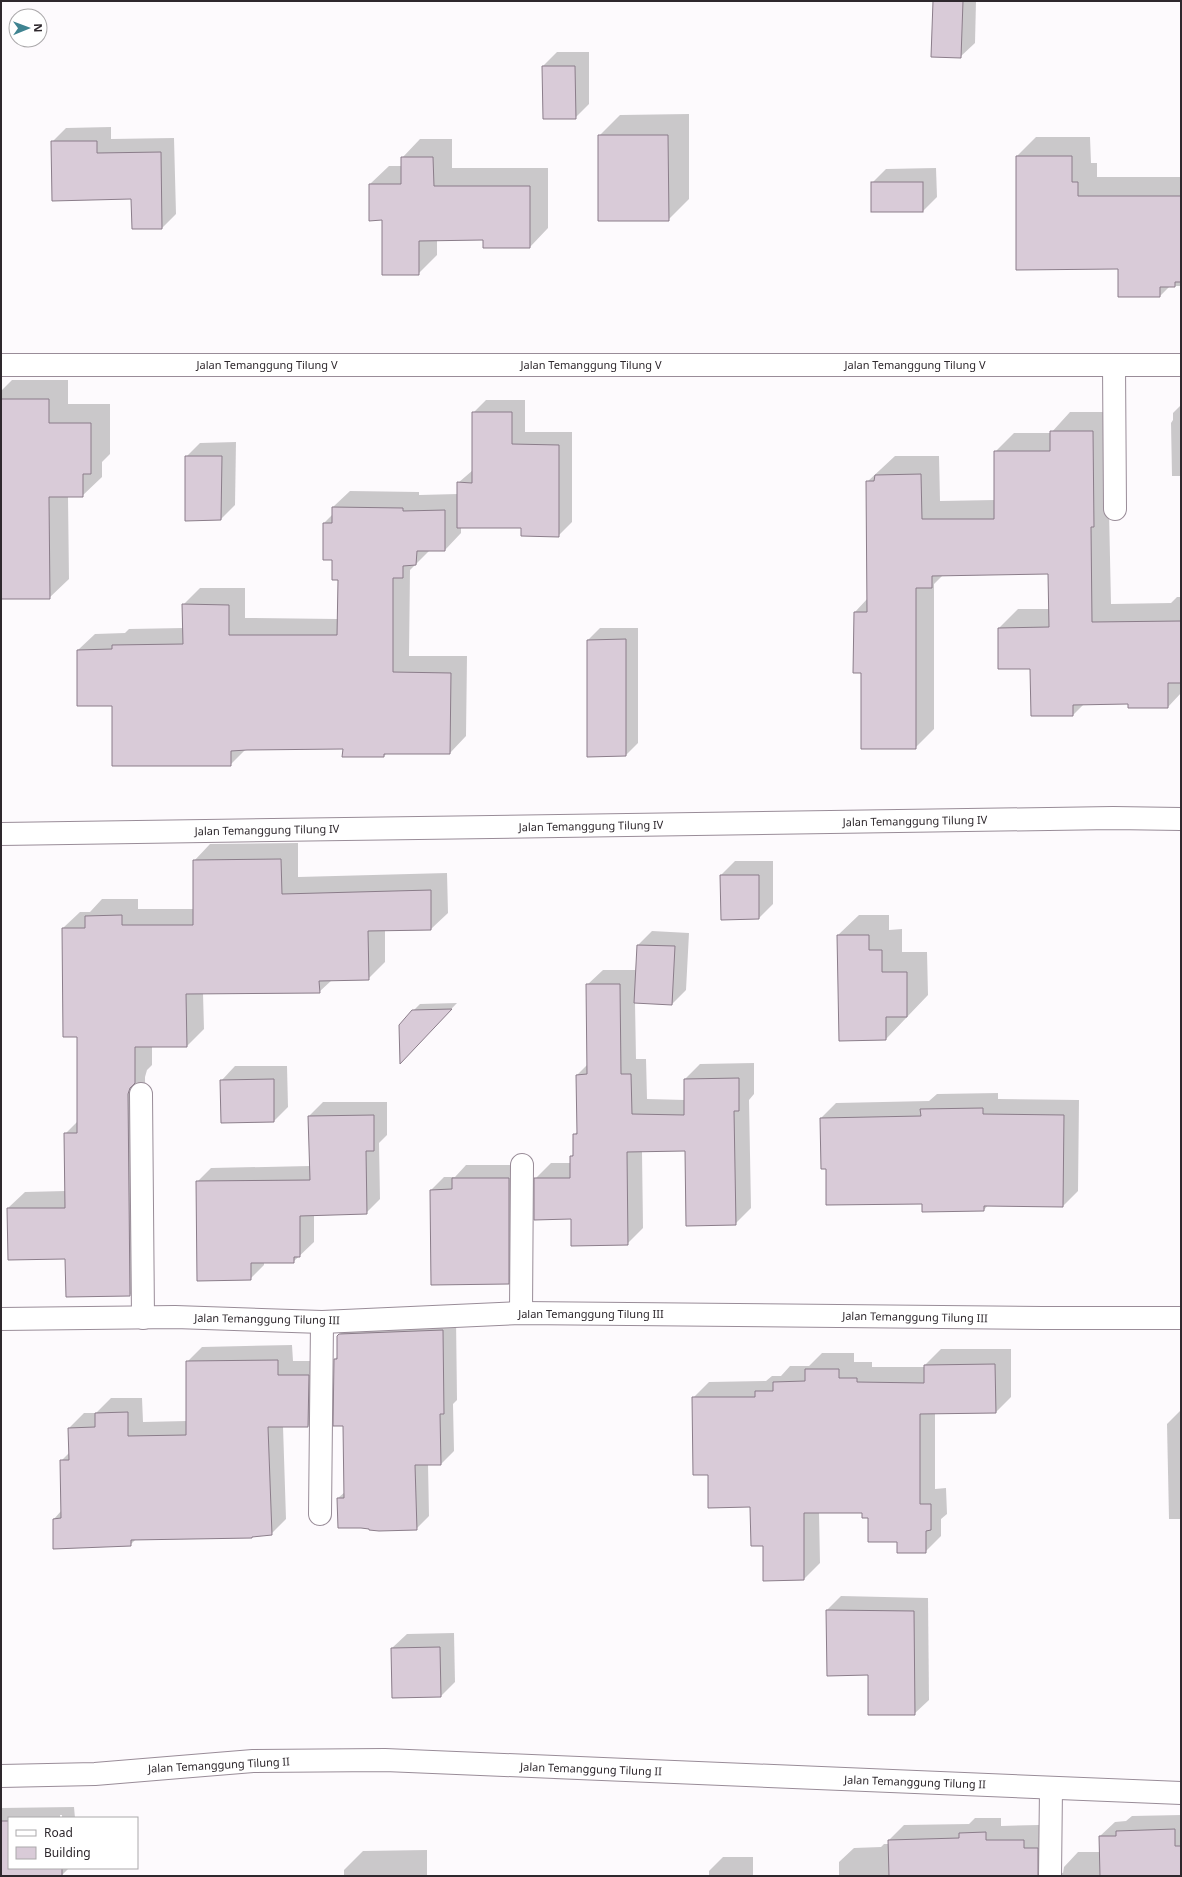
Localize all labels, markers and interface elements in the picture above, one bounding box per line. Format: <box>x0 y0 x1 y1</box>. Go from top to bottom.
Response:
north arrow <box>8 8 48 48</box>
text: N <box>31 23 46 32</box>
street label: Jalan Temanggung Tilung V <box>195 357 338 372</box>
street label: Jalan Temanggung Tilung V <box>519 357 662 372</box>
street label: Jalan Temanggung Tilung V <box>843 357 986 372</box>
street label: Jalan Temanggung Tilung IV <box>841 812 988 829</box>
street label: Jalan Temanggung Tilung IV <box>517 817 664 834</box>
street label: Jalan Temanggung Tilung IV <box>193 821 340 838</box>
street label: Jalan Temanggung Tilung III <box>517 1306 664 1321</box>
street label: Jalan Temanggung Tilung III <box>841 1308 988 1325</box>
street label: Jalan Temanggung Tilung III <box>193 1310 340 1327</box>
street label: Jalan Temanggung Tilung II <box>147 1753 290 1776</box>
street label: Jalan Temanggung Tilung II <box>519 1758 662 1778</box>
street label: Jalan Temanggung Tilung II <box>843 1771 986 1791</box>
legend <box>8 1817 138 1869</box>
text: Road <box>44 1824 73 1841</box>
text: Building <box>44 1844 91 1861</box>

